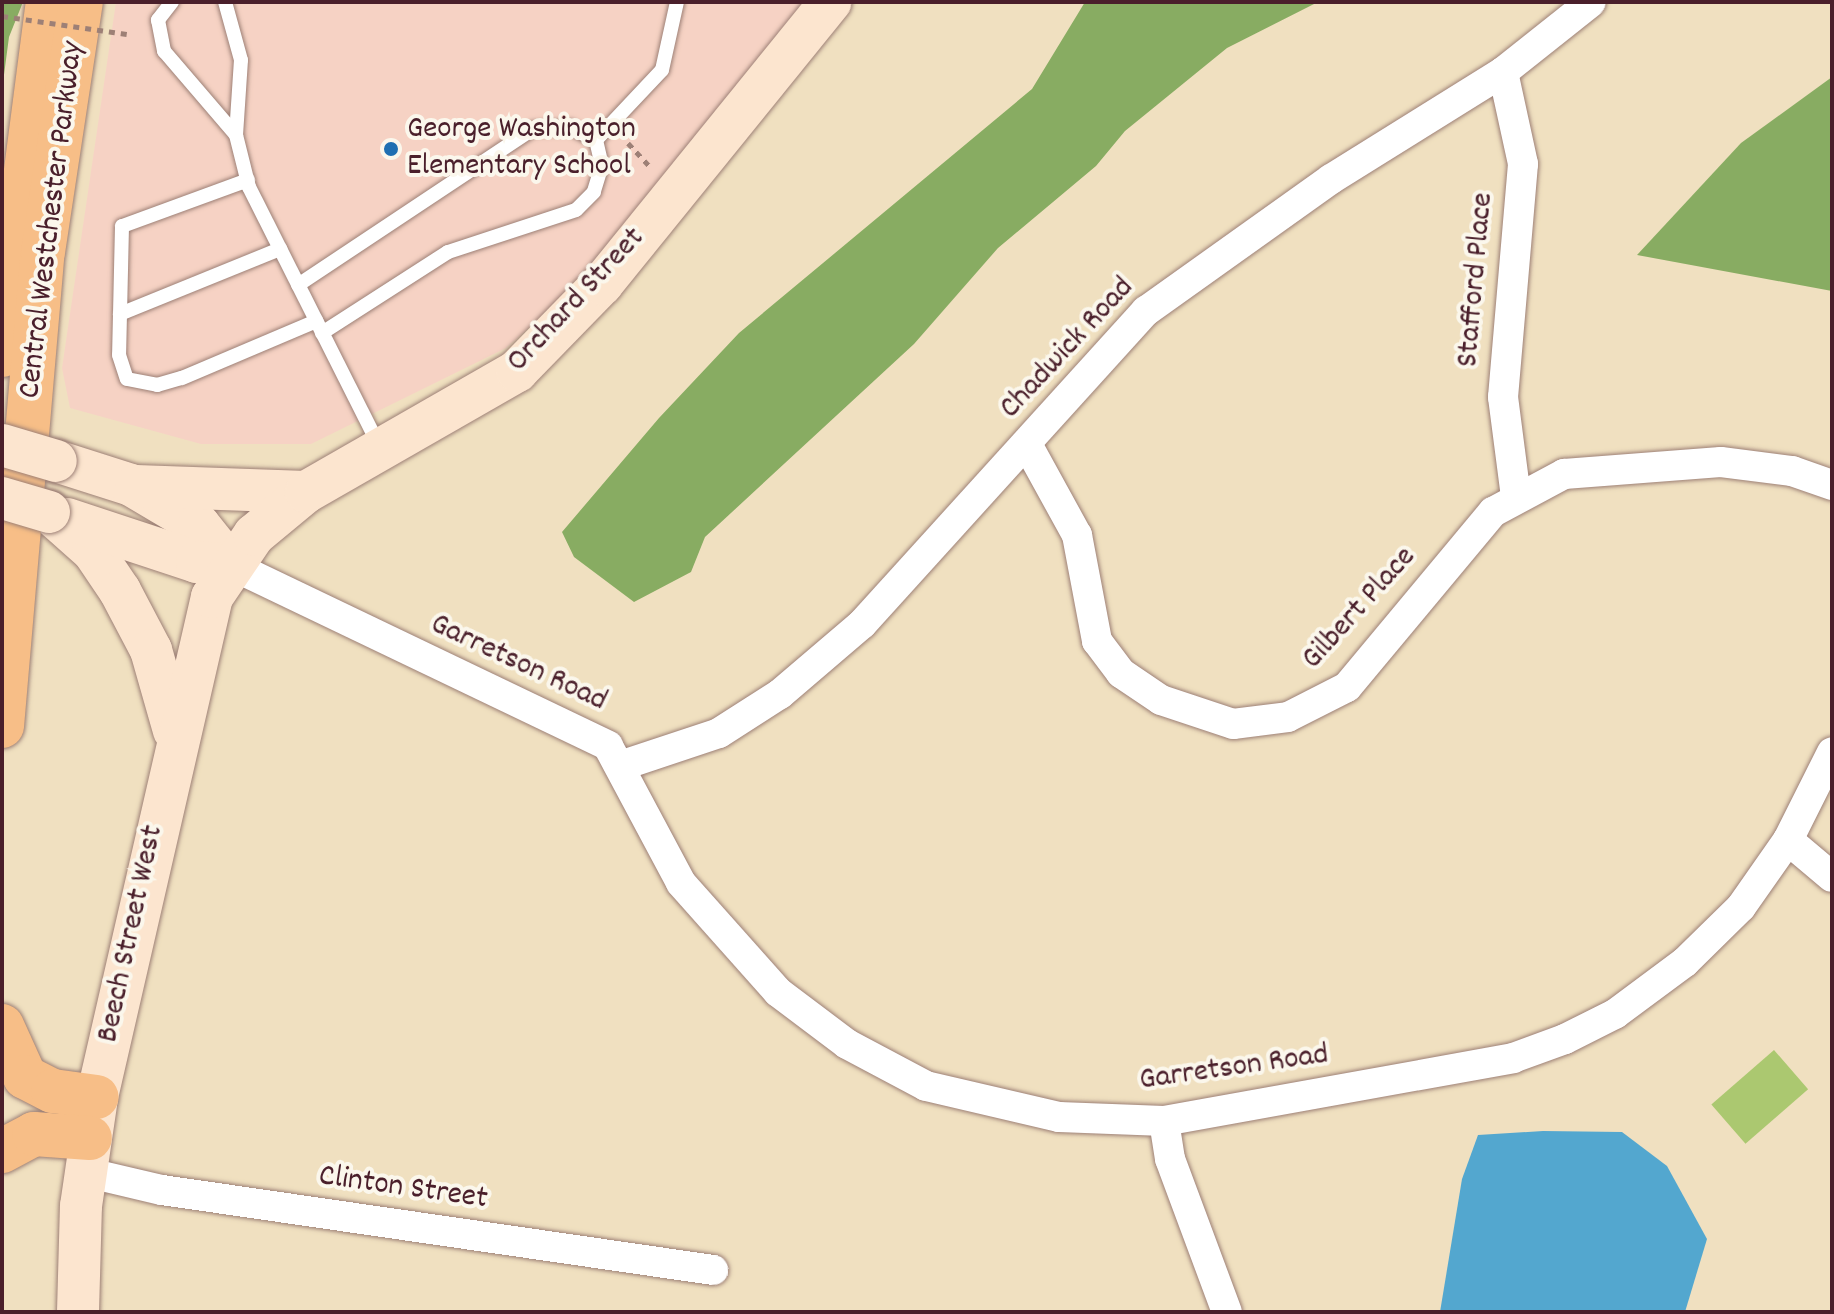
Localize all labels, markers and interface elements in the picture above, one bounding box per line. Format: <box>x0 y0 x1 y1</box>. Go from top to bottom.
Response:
street label: Central Westchester Parkway <box>12 39 94 401</box>
place label: George Washington Elementary School <box>407 112 636 187</box>
marker: George Washington Elementary School <box>382 140 400 158</box>
street label: Stafford Place <box>1450 191 1504 369</box>
street label: Orchard Street <box>500 220 654 382</box>
street label: Chadwick Road <box>993 270 1143 428</box>
street label: Gilbert Place <box>1295 539 1425 679</box>
street label: Garretson Road <box>424 606 612 722</box>
street label: Beech Street West <box>90 822 174 1046</box>
street label: Garretson Road <box>1137 1037 1331 1101</box>
street label: Clinton Street <box>316 1158 490 1220</box>

